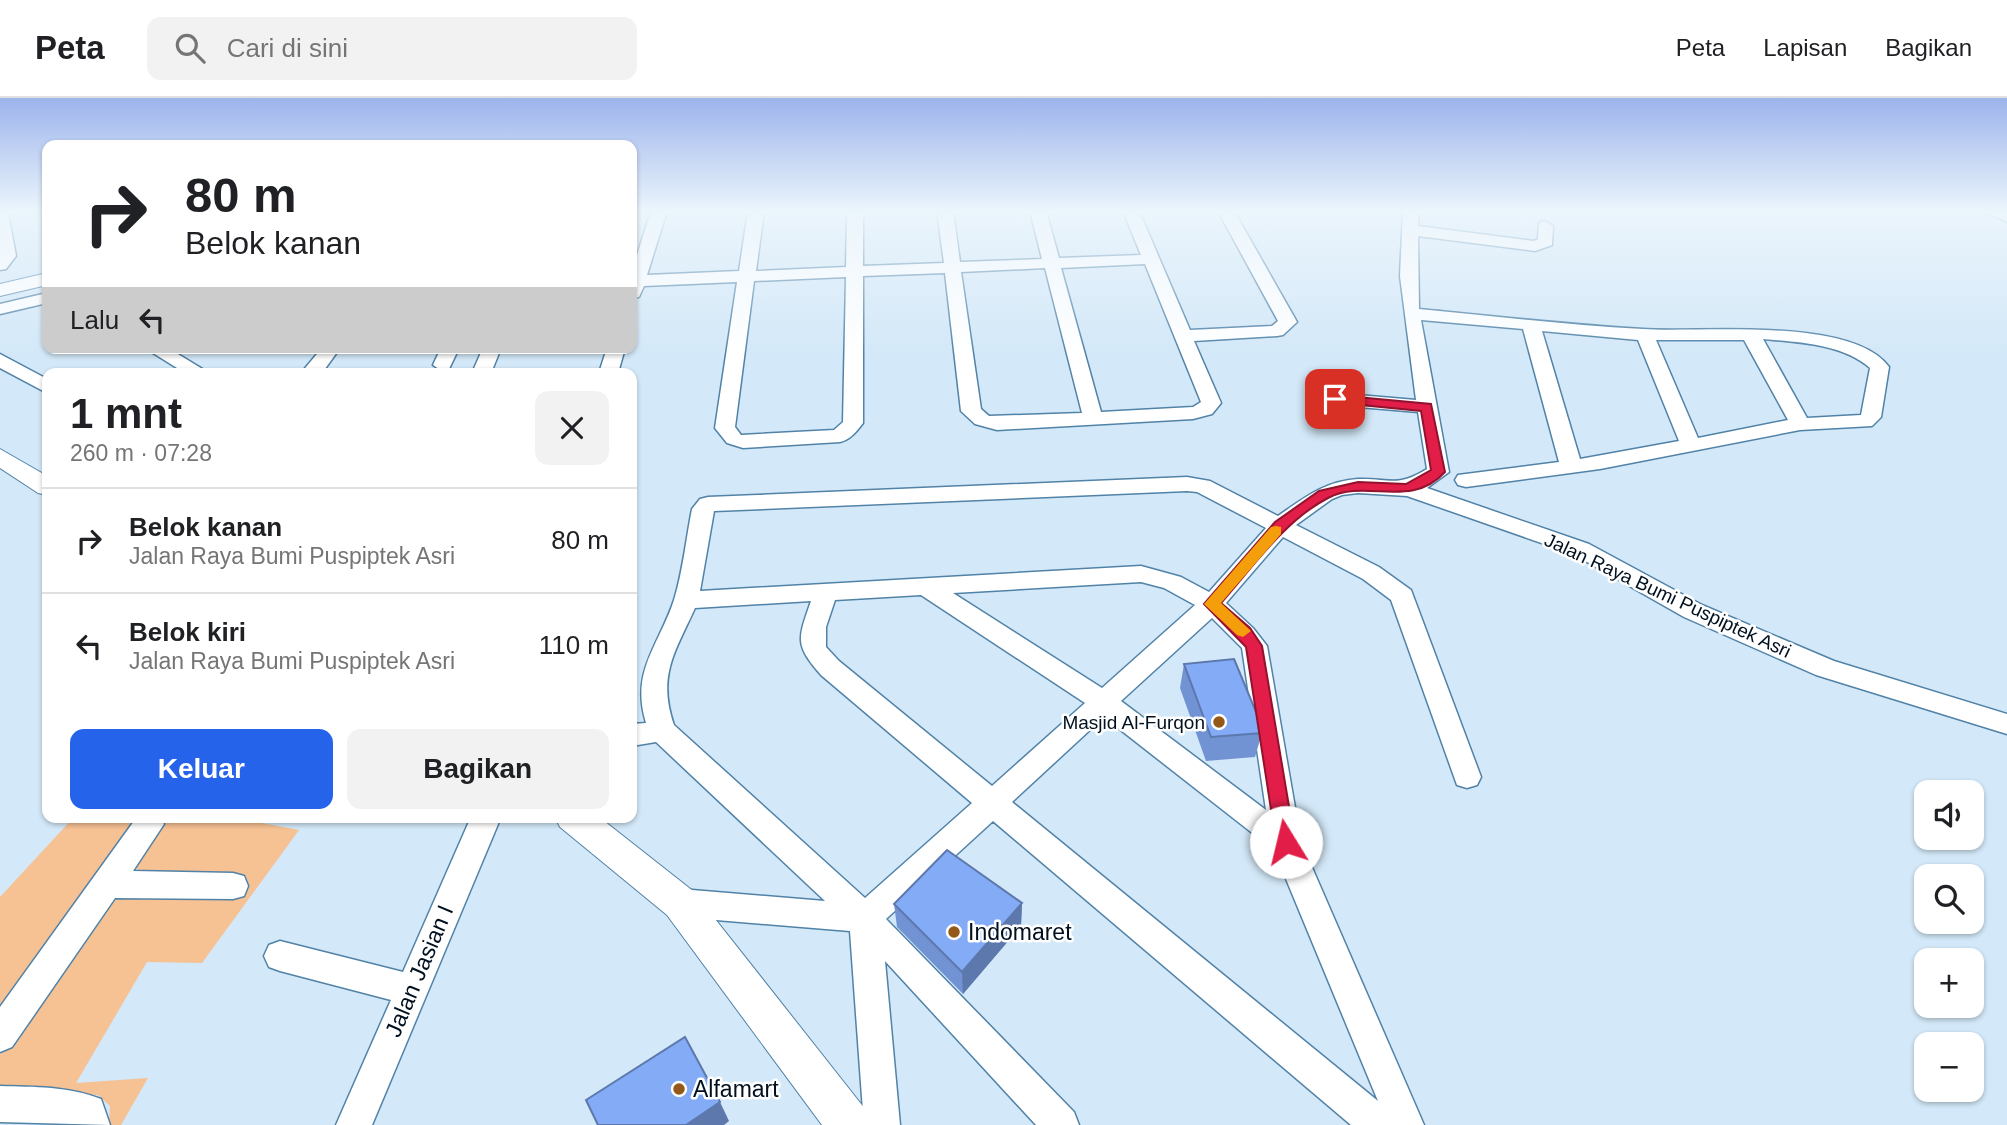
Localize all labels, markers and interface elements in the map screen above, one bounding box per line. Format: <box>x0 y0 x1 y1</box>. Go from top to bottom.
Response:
search box <box>147 17 637 80</box>
text: Peta <box>35 29 105 66</box>
icon: search <box>171 29 209 67</box>
text: Cari di sini <box>227 33 348 63</box>
text: Peta <box>1676 34 1725 61</box>
text: Lapisan <box>1763 34 1847 61</box>
text: Bagikan <box>1885 34 1972 61</box>
icon: right <box>70 168 161 259</box>
text: 80 m <box>185 168 297 222</box>
text: Belok kanan <box>185 225 361 261</box>
icon: left <box>133 301 171 339</box>
text: Lalu <box>70 305 119 335</box>
pin <box>1305 369 1365 429</box>
icon: arrive <box>1316 380 1354 418</box>
text: 1 mnt <box>70 390 182 437</box>
button: close <box>535 391 609 465</box>
text: 260 m · 07:28 <box>70 440 212 466</box>
text: Belok kanan <box>129 512 282 542</box>
icon: right <box>70 522 108 560</box>
text: 80 m <box>551 525 609 555</box>
street label: Jalan Raya Bumi Puspiptek Asri <box>1541 529 1794 662</box>
text: Jalan Raya Bumi Puspiptek Asri <box>129 543 455 569</box>
text: Belok kiri <box>129 617 246 647</box>
icon: left <box>70 627 108 665</box>
text: 110 m <box>539 630 609 660</box>
text: Jalan Raya Bumi Puspiptek Asri <box>129 648 455 674</box>
place label: Masjid Al-Furqon <box>1062 712 1205 733</box>
marker: Masjid Al-Furqon <box>1211 714 1227 730</box>
button: Keluar <box>70 729 333 809</box>
button: Bagikan <box>347 729 609 809</box>
map controls <box>1914 780 1984 1102</box>
button: sound <box>1914 780 1984 850</box>
position arrow <box>1249 805 1323 879</box>
button: search <box>1914 864 1984 934</box>
street label: Jalan Jasian I <box>380 901 458 1041</box>
place label: Indomaret <box>968 919 1072 945</box>
marker: Indomaret <box>946 924 962 940</box>
button: + <box>1914 948 1984 1018</box>
button: − <box>1914 1032 1984 1102</box>
place label: Alfamart <box>693 1076 779 1102</box>
marker: Alfamart <box>671 1081 687 1097</box>

